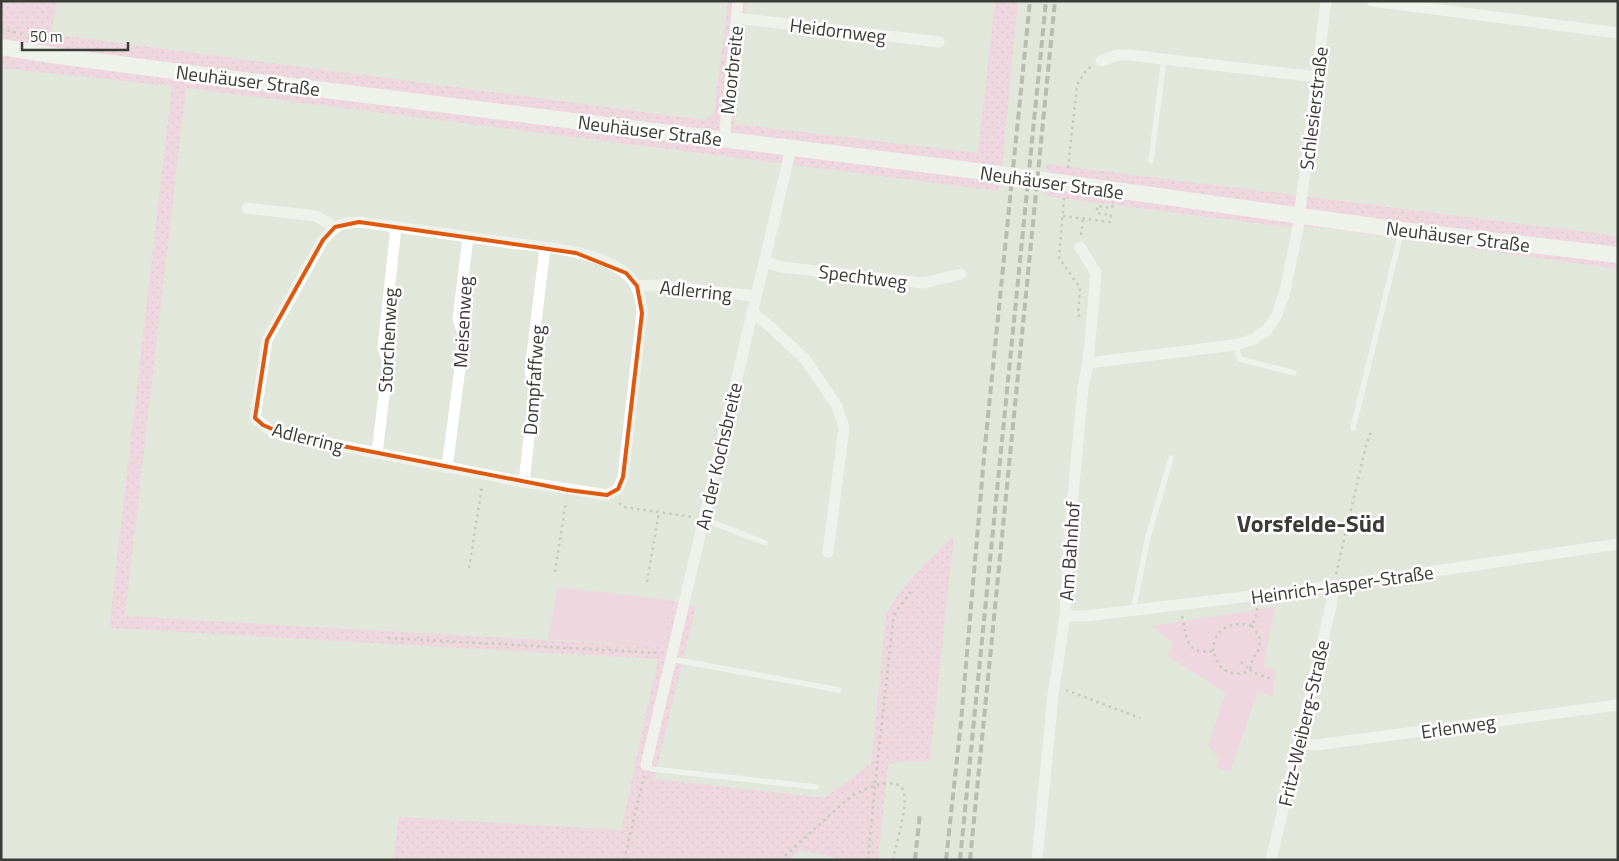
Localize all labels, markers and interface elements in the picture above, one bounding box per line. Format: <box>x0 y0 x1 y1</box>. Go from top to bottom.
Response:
street label: Heidornweg <box>788 10 888 50</box>
scale bar <box>22 20 129 52</box>
street label: Moorbreite <box>712 24 750 116</box>
text: 50 m <box>30 25 63 48</box>
street label: Schlesierstraße <box>1291 45 1335 171</box>
street label: Neuhäuser Straße <box>174 57 322 103</box>
street label: Neuhäuser Straße <box>576 107 724 153</box>
street label: Neuhäuser Straße <box>978 158 1126 206</box>
street label: Neuhäuser Straße <box>1384 213 1532 259</box>
street label: Spechtweg <box>817 256 909 296</box>
street label: Adlerring <box>658 272 734 308</box>
street label: Meisenweg <box>445 275 479 369</box>
street label: Storchenweg <box>370 287 404 393</box>
street label: Dompfaffweg <box>515 324 551 436</box>
street label: An der Kochsbreite <box>687 379 749 533</box>
street label: Adlerring <box>269 414 347 460</box>
street label: Am Bahnhof <box>1051 500 1087 602</box>
district label: Vorsfelde-Süd <box>1237 505 1385 541</box>
street label: Heinrich-Jasper-Straße <box>1249 557 1435 611</box>
street label: Fritz-Weiberg-Straße <box>1270 637 1336 809</box>
street label: Erlenweg <box>1419 706 1497 746</box>

